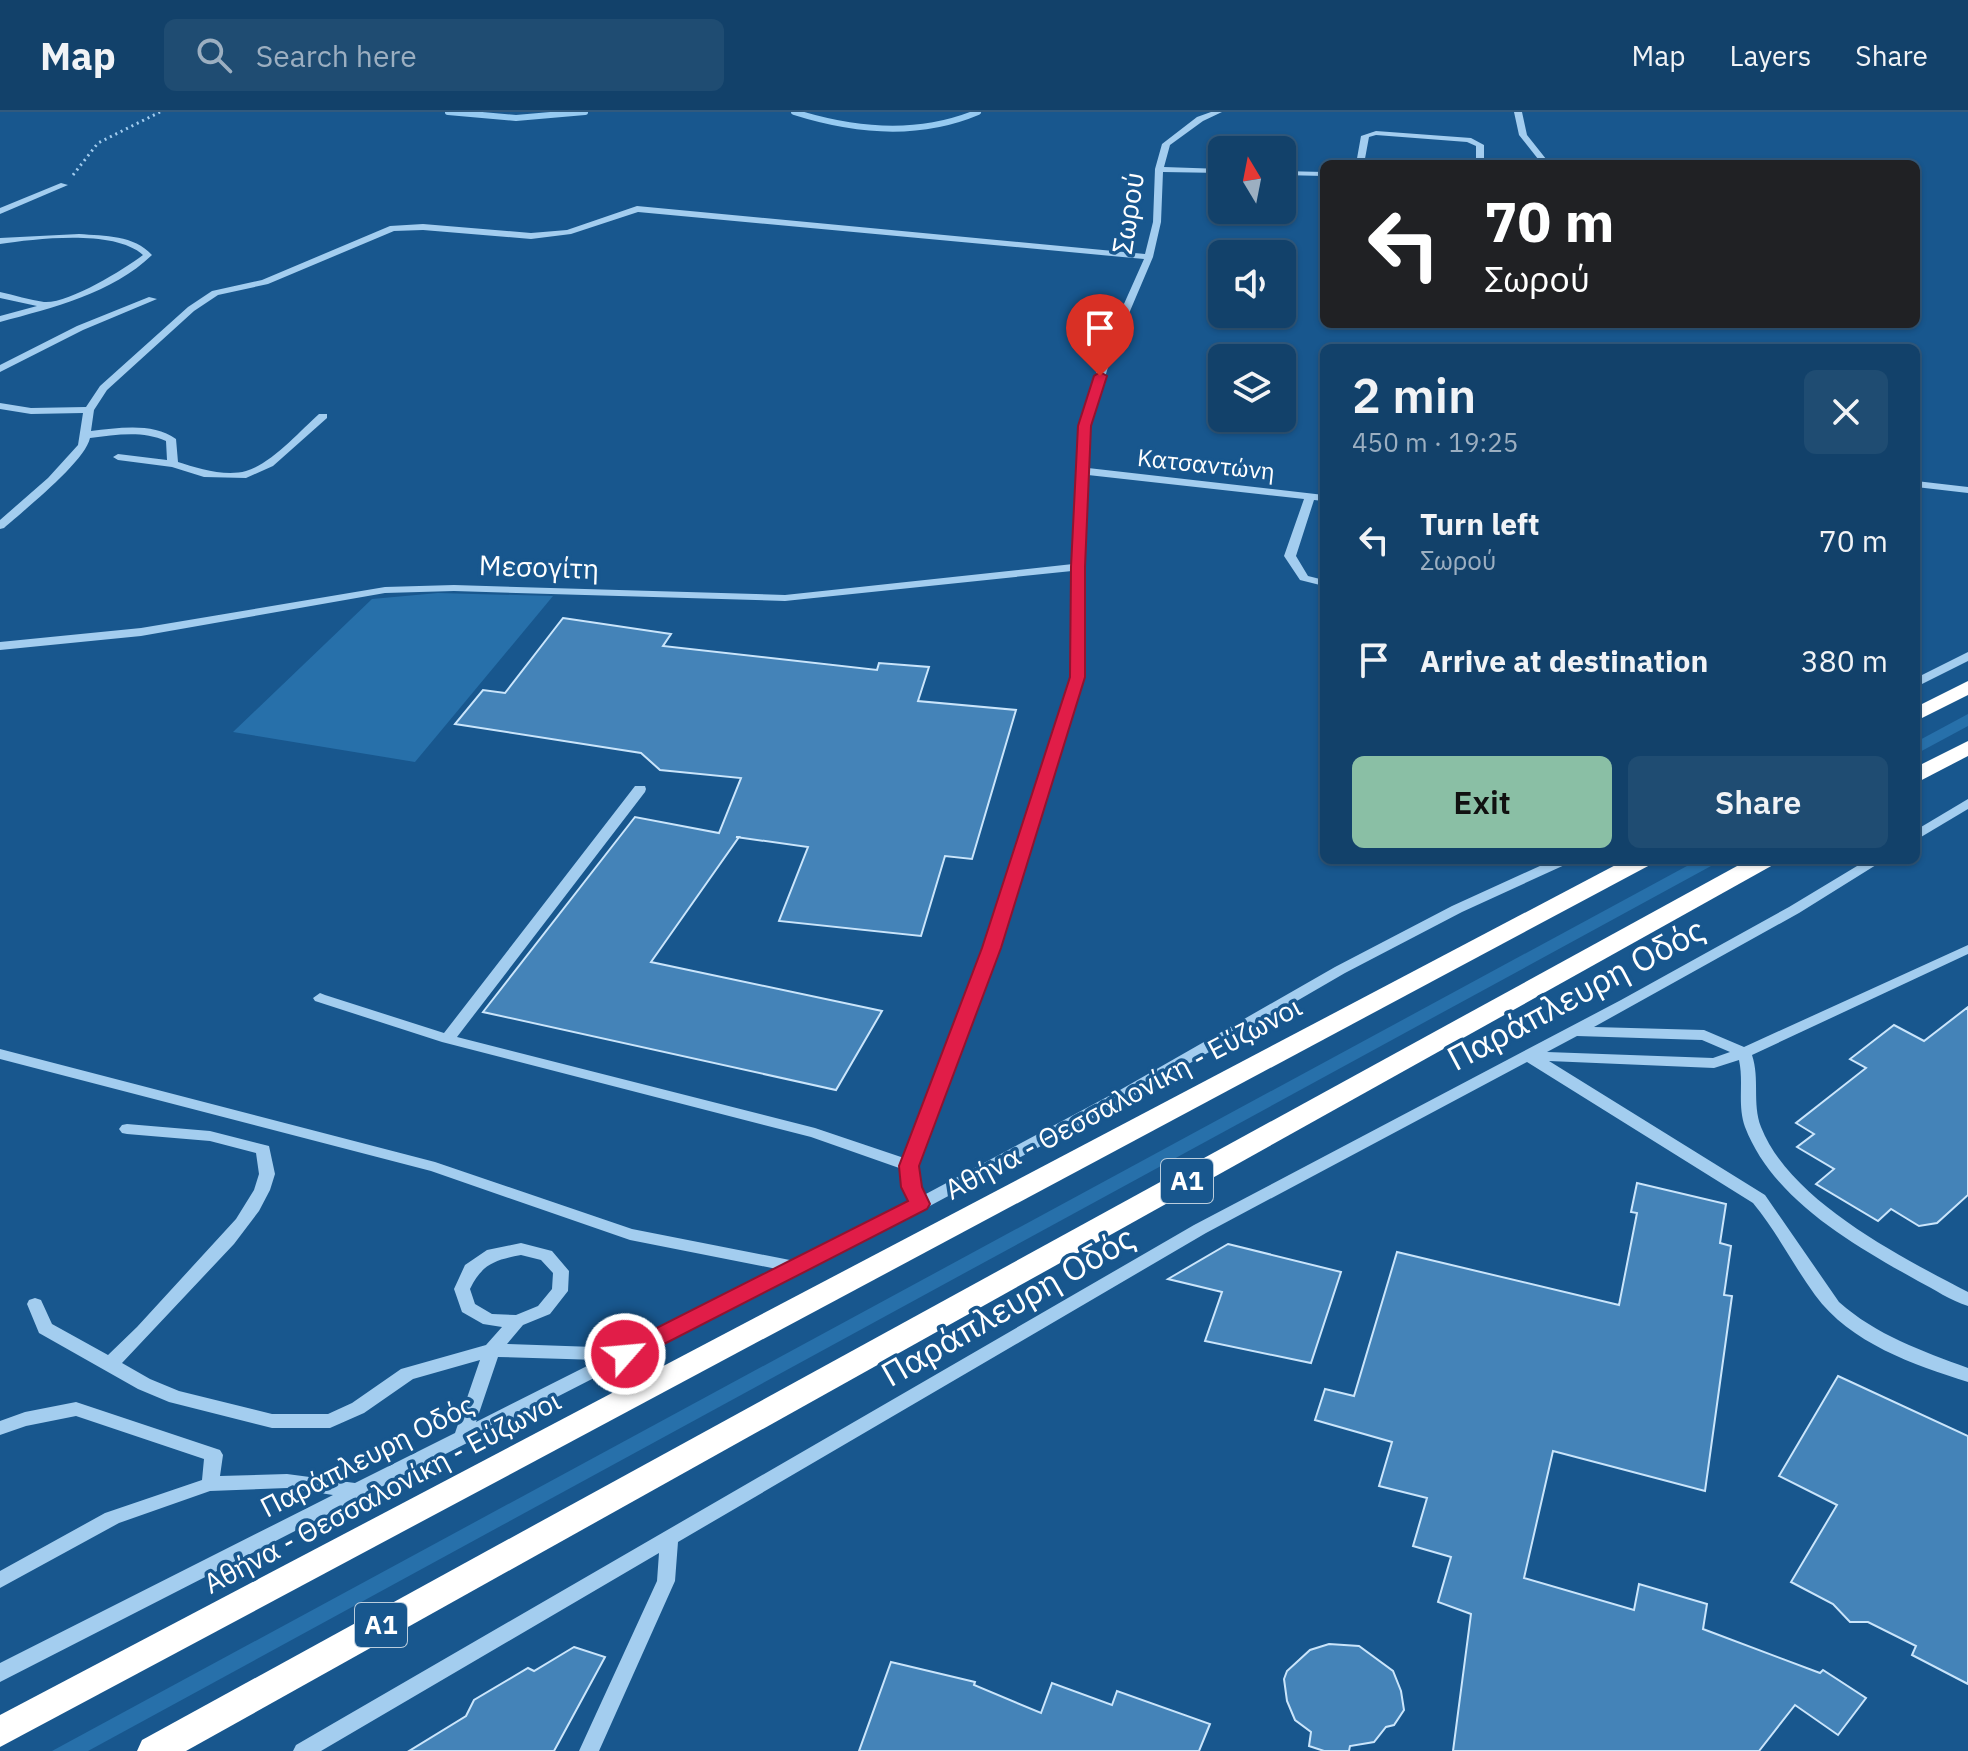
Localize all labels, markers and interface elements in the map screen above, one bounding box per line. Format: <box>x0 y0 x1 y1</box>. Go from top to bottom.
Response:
search box <box>164 19 724 91</box>
text: Map <box>40 31 116 80</box>
icon: search <box>192 33 236 77</box>
text: Search here <box>256 36 417 75</box>
text: Map <box>1631 37 1685 74</box>
text: Layers <box>1729 37 1811 74</box>
text: Share <box>1855 37 1928 74</box>
north arrow <box>1208 136 1296 224</box>
map controls <box>1208 136 1296 432</box>
street label: Σωρού <box>1103 169 1152 257</box>
text: 70 m <box>1484 185 1614 257</box>
icon: left <box>1352 192 1456 296</box>
button: sound <box>1208 240 1296 328</box>
text: Σωρού <box>1484 255 1590 302</box>
pin <box>1066 294 1134 376</box>
icon: arrive <box>1078 306 1122 350</box>
button: layers <box>1208 344 1296 432</box>
text: 2 min <box>1352 364 1476 426</box>
button: close <box>1804 370 1888 454</box>
text: 450 m · 19:25 <box>1352 425 1518 459</box>
street label: Κατσαντώνη <box>1136 441 1277 487</box>
text: Turn left <box>1420 504 1539 543</box>
icon: left <box>1352 518 1396 562</box>
text: 70 m <box>1819 521 1888 560</box>
text: Σωρού <box>1420 543 1497 577</box>
street label: Μεσογίτη <box>478 546 600 587</box>
icon: arrive <box>1352 638 1396 682</box>
text: Arrive at destination <box>1420 641 1708 680</box>
text: 380 m <box>1801 641 1888 680</box>
button: Exit <box>1352 756 1612 848</box>
button: Share <box>1628 756 1888 848</box>
street label: Παράπλευρη Οδός <box>1439 907 1712 1080</box>
street label: Αθήνα - Θεσσαλονίκη - Εύζωνοι <box>938 988 1308 1208</box>
road number: Α1 <box>1161 1159 1213 1203</box>
street label: Παράπλευρη Οδός <box>873 1215 1142 1396</box>
position arrow <box>583 1312 667 1396</box>
street label: Αθήνα - Θεσσαλονίκη - Εύζωνοι <box>197 1382 567 1602</box>
street label: Παράπλευρη Οδός <box>253 1386 480 1525</box>
road number: Α1 <box>355 1603 407 1647</box>

